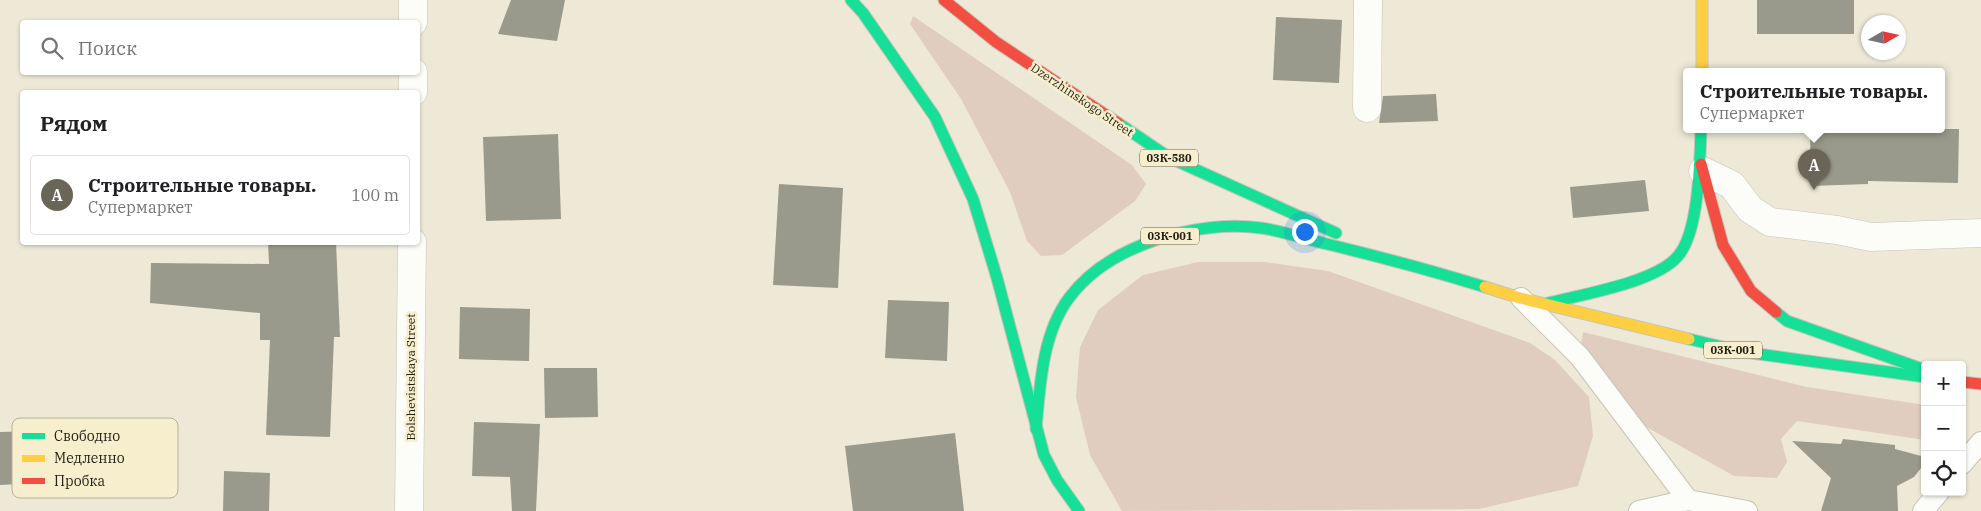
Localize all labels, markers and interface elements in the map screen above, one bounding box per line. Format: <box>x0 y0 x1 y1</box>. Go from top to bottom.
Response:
north arrow <box>1861 15 1906 60</box>
search box <box>20 20 420 75</box>
icon: search <box>38 34 66 62</box>
text: Поиск <box>78 36 137 60</box>
street label: Dzerzhinskogo Street <box>1028 60 1136 139</box>
popup <box>1683 68 1945 133</box>
text: Строительные товары. <box>1700 79 1928 103</box>
text: Супермаркет <box>1700 103 1804 123</box>
text: Рядом <box>40 109 108 137</box>
pin: A <box>1798 149 1830 190</box>
road number: 03К-580 <box>1140 150 1198 167</box>
text: Строительные товары. <box>88 173 316 197</box>
text: A <box>51 185 63 205</box>
text: 100 m <box>351 185 399 205</box>
text: Супермаркет <box>88 197 193 217</box>
your location <box>1292 219 1318 245</box>
road number: 03К-001 <box>1141 228 1199 245</box>
street label: Bolshevistskaya Street <box>403 314 418 440</box>
road number: 03К-001 <box>1704 342 1762 358</box>
map controls <box>1921 361 1966 496</box>
button: + <box>1921 361 1966 406</box>
button: − <box>1921 406 1966 451</box>
legend <box>12 418 178 498</box>
text: Свободно <box>54 427 120 445</box>
text: Медленно <box>54 449 125 467</box>
button: locate <box>1921 451 1966 496</box>
text: Пробка <box>54 472 105 490</box>

